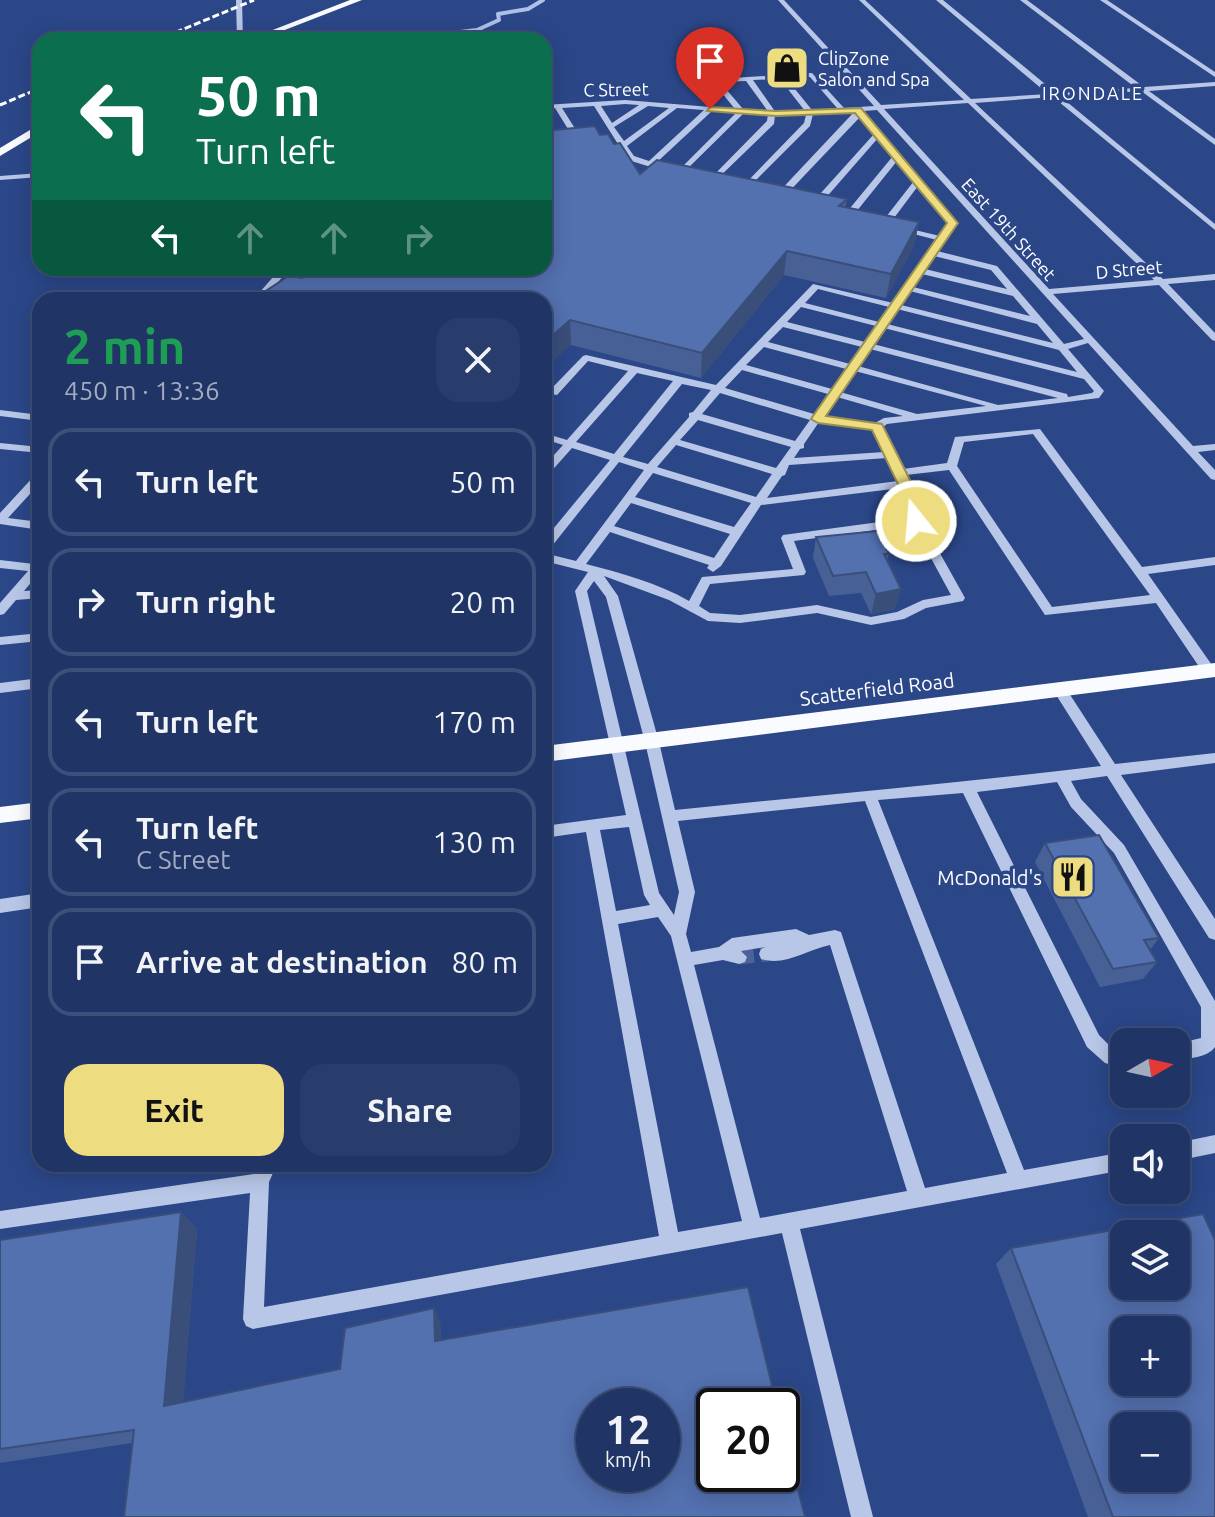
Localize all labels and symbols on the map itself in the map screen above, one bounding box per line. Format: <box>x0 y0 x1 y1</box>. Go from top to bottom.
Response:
pin <box>676 27 744 109</box>
shop icon: ClipZone Salon and Spa <box>763 44 811 92</box>
place label: ClipZone Salon and Spa <box>818 48 930 89</box>
street label: C Street <box>583 78 649 100</box>
district label: IRONDALE <box>1042 83 1144 103</box>
street label: East 19th Street <box>958 174 1060 284</box>
street label: D Street <box>1095 256 1163 282</box>
position arrow <box>874 479 958 563</box>
street label: Scatterfield Road <box>798 668 956 710</box>
restaurant icon: McDonald's <box>1049 853 1097 901</box>
place label: McDonald's <box>937 866 1042 889</box>
north arrow <box>1110 1028 1190 1108</box>
speed limit sign: 20 <box>696 1388 800 1492</box>

